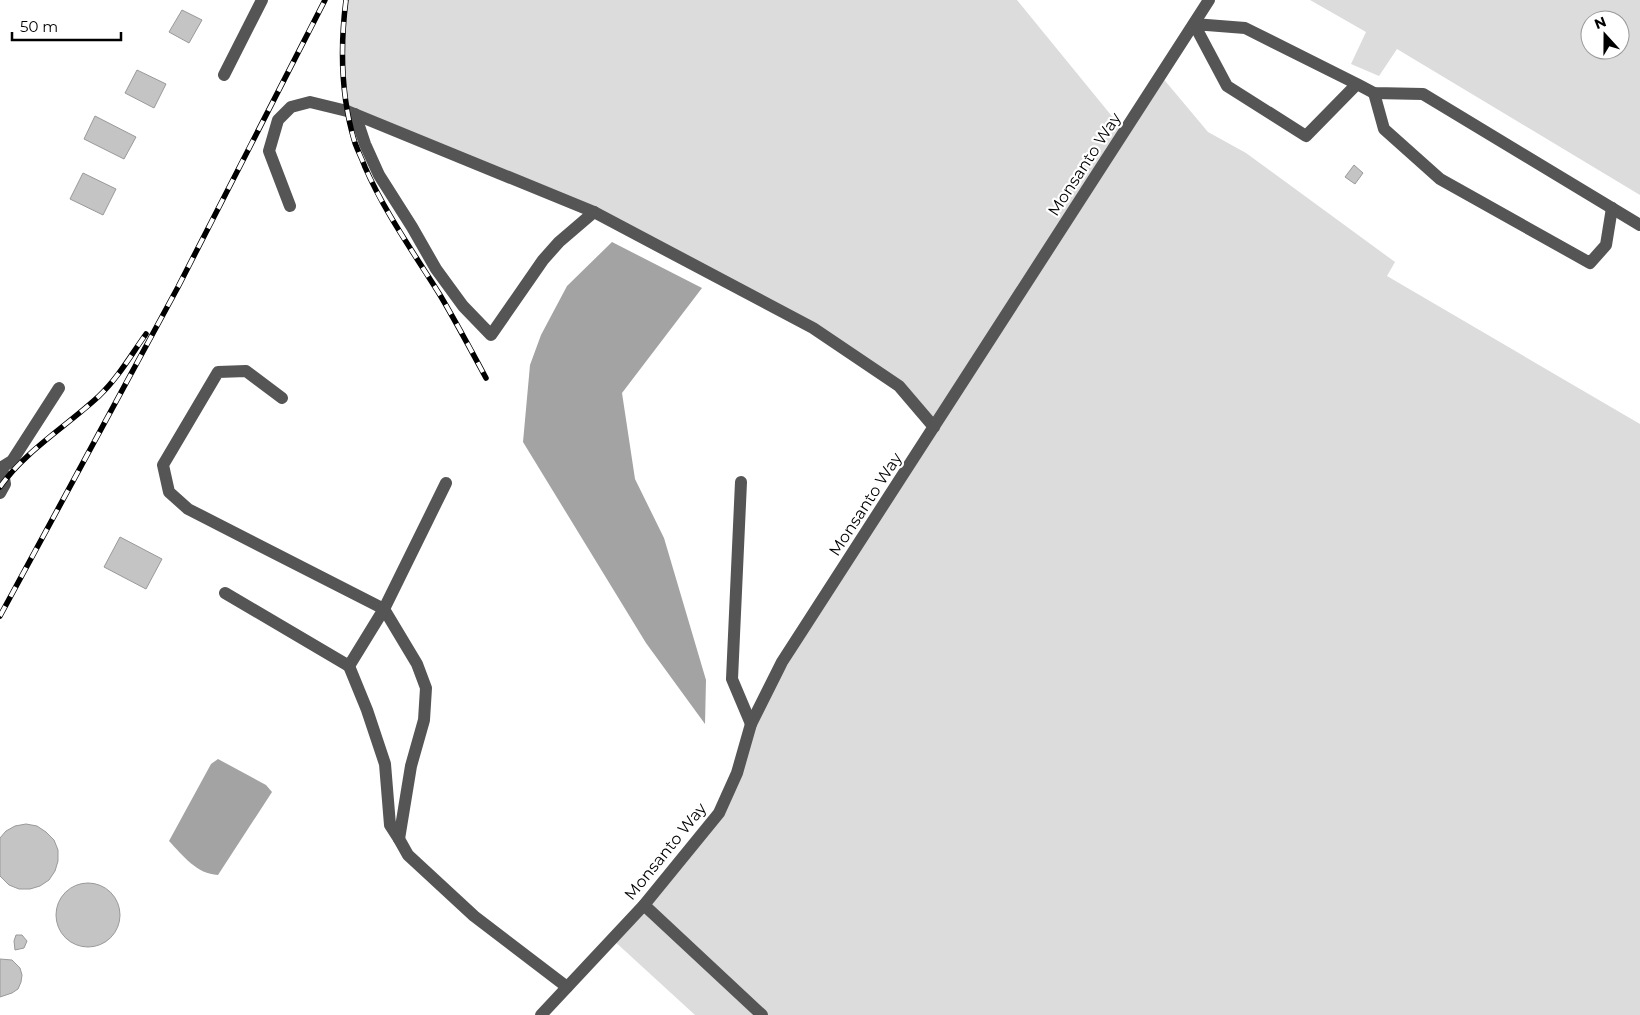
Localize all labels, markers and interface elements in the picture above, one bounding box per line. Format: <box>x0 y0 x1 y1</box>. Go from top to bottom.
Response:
scale bar <box>12 10 121 42</box>
north arrow <box>1580 10 1630 60</box>
text: N <box>1592 12 1609 33</box>
text: 50 m <box>20 17 58 36</box>
street label: Monsanto Way <box>1044 109 1125 219</box>
street label: Monsanto Way <box>825 449 906 559</box>
street label: Monsanto Way <box>620 799 711 904</box>

